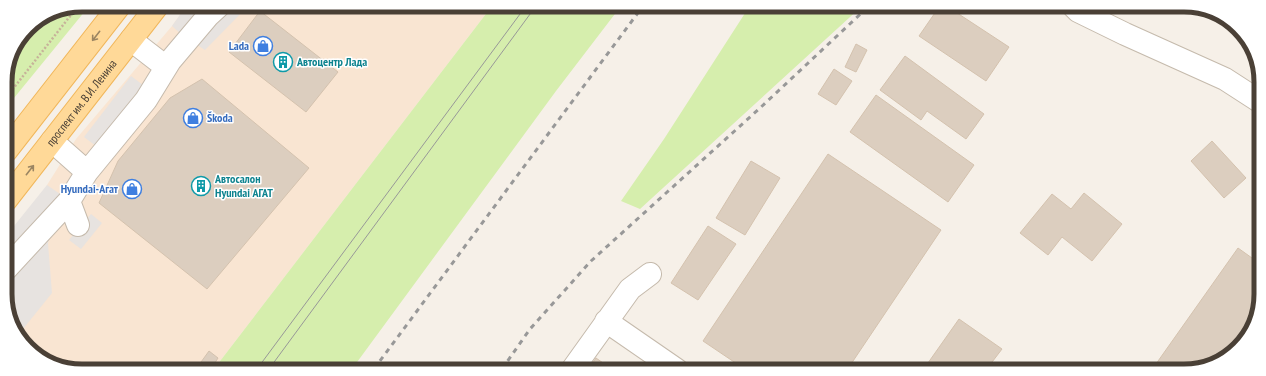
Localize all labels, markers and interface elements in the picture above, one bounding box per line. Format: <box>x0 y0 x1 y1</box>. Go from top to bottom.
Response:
one-way arrow <box>92 30 101 41</box>
shop icon: Lada <box>252 35 274 57</box>
place label: Lada <box>229 38 249 53</box>
building icon: Автоцентр Лада <box>272 51 294 73</box>
place label: Автоцентр Лада <box>296 54 367 69</box>
street label: проспект им. В.И. Ленина <box>43 56 120 149</box>
shop icon: Škoda <box>182 107 204 129</box>
place label: Škoda <box>207 110 233 125</box>
one-way arrow <box>26 164 34 175</box>
place label: Автосалон Hyundai АГАТ <box>214 171 273 200</box>
building icon: Автосалон Hyundai АГАТ <box>190 175 212 197</box>
shop icon: Hyundai-Агат <box>121 178 143 200</box>
place label: Hyundai-Агат <box>61 181 119 196</box>

